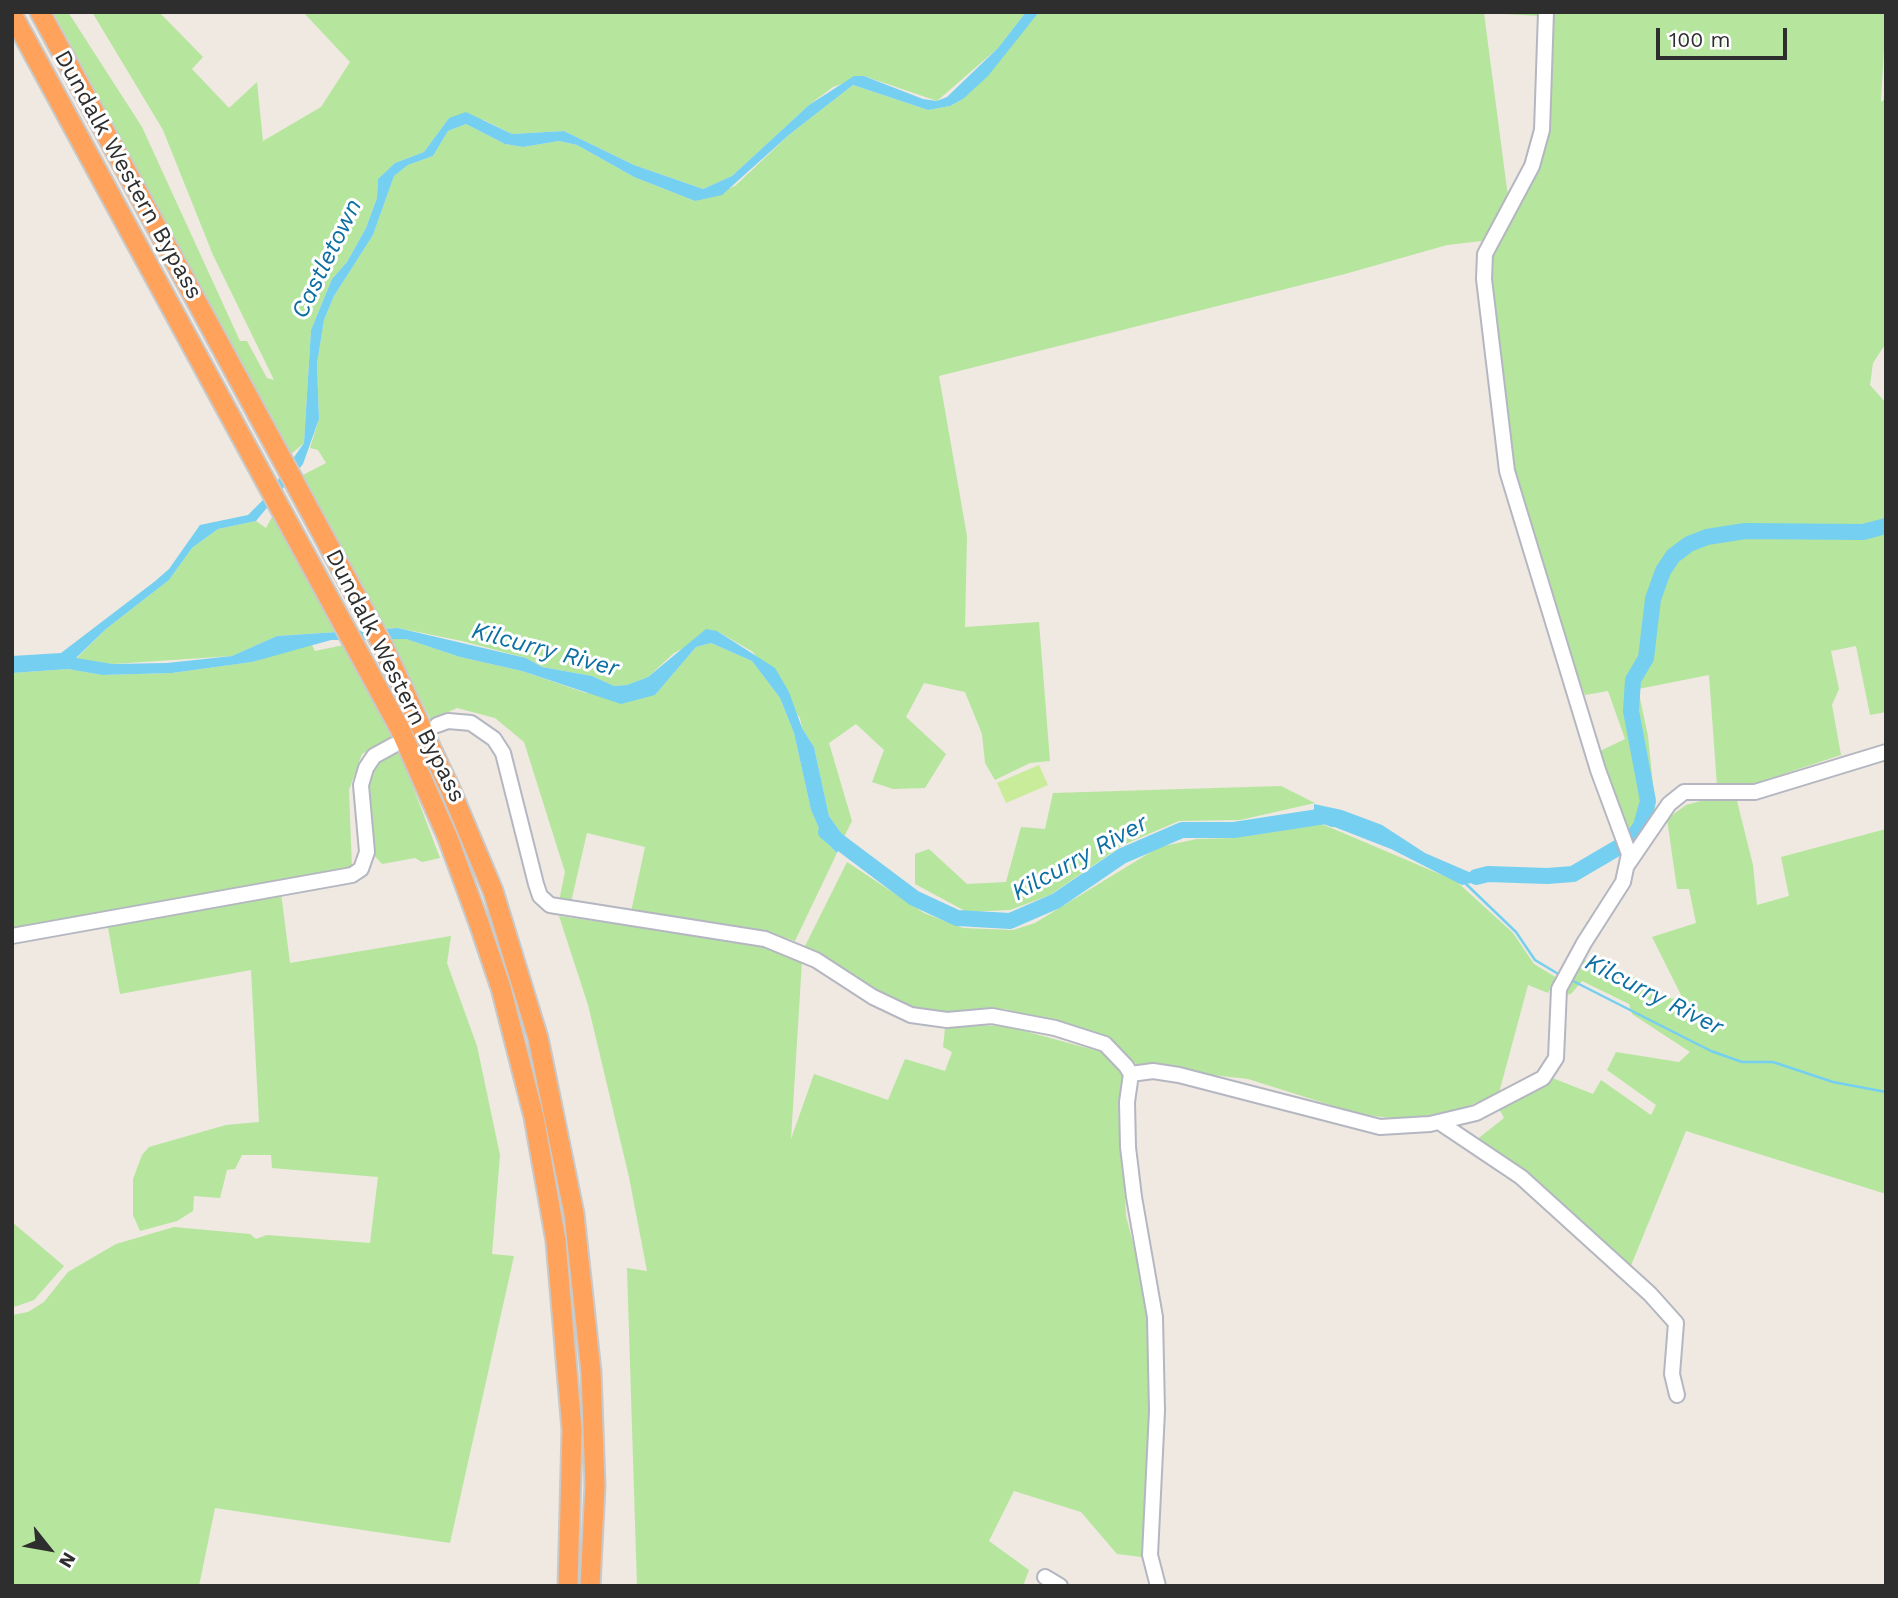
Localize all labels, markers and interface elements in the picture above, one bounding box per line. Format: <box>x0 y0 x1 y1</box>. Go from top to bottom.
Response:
scale bar <box>1660 14 1791 58</box>
text: 100 m <box>1669 27 1731 52</box>
street label: Dundalk Western Bypass <box>48 46 208 304</box>
water label: Castletown <box>286 195 368 323</box>
street label: Dundalk Western Bypass <box>319 545 471 807</box>
water label: Kilcurry River <box>468 617 622 683</box>
water label: Kilcurry River <box>1007 809 1153 907</box>
water label: Kilcurry River <box>1580 948 1728 1042</box>
north arrow <box>14 1514 84 1584</box>
text: N <box>54 1548 81 1572</box>

